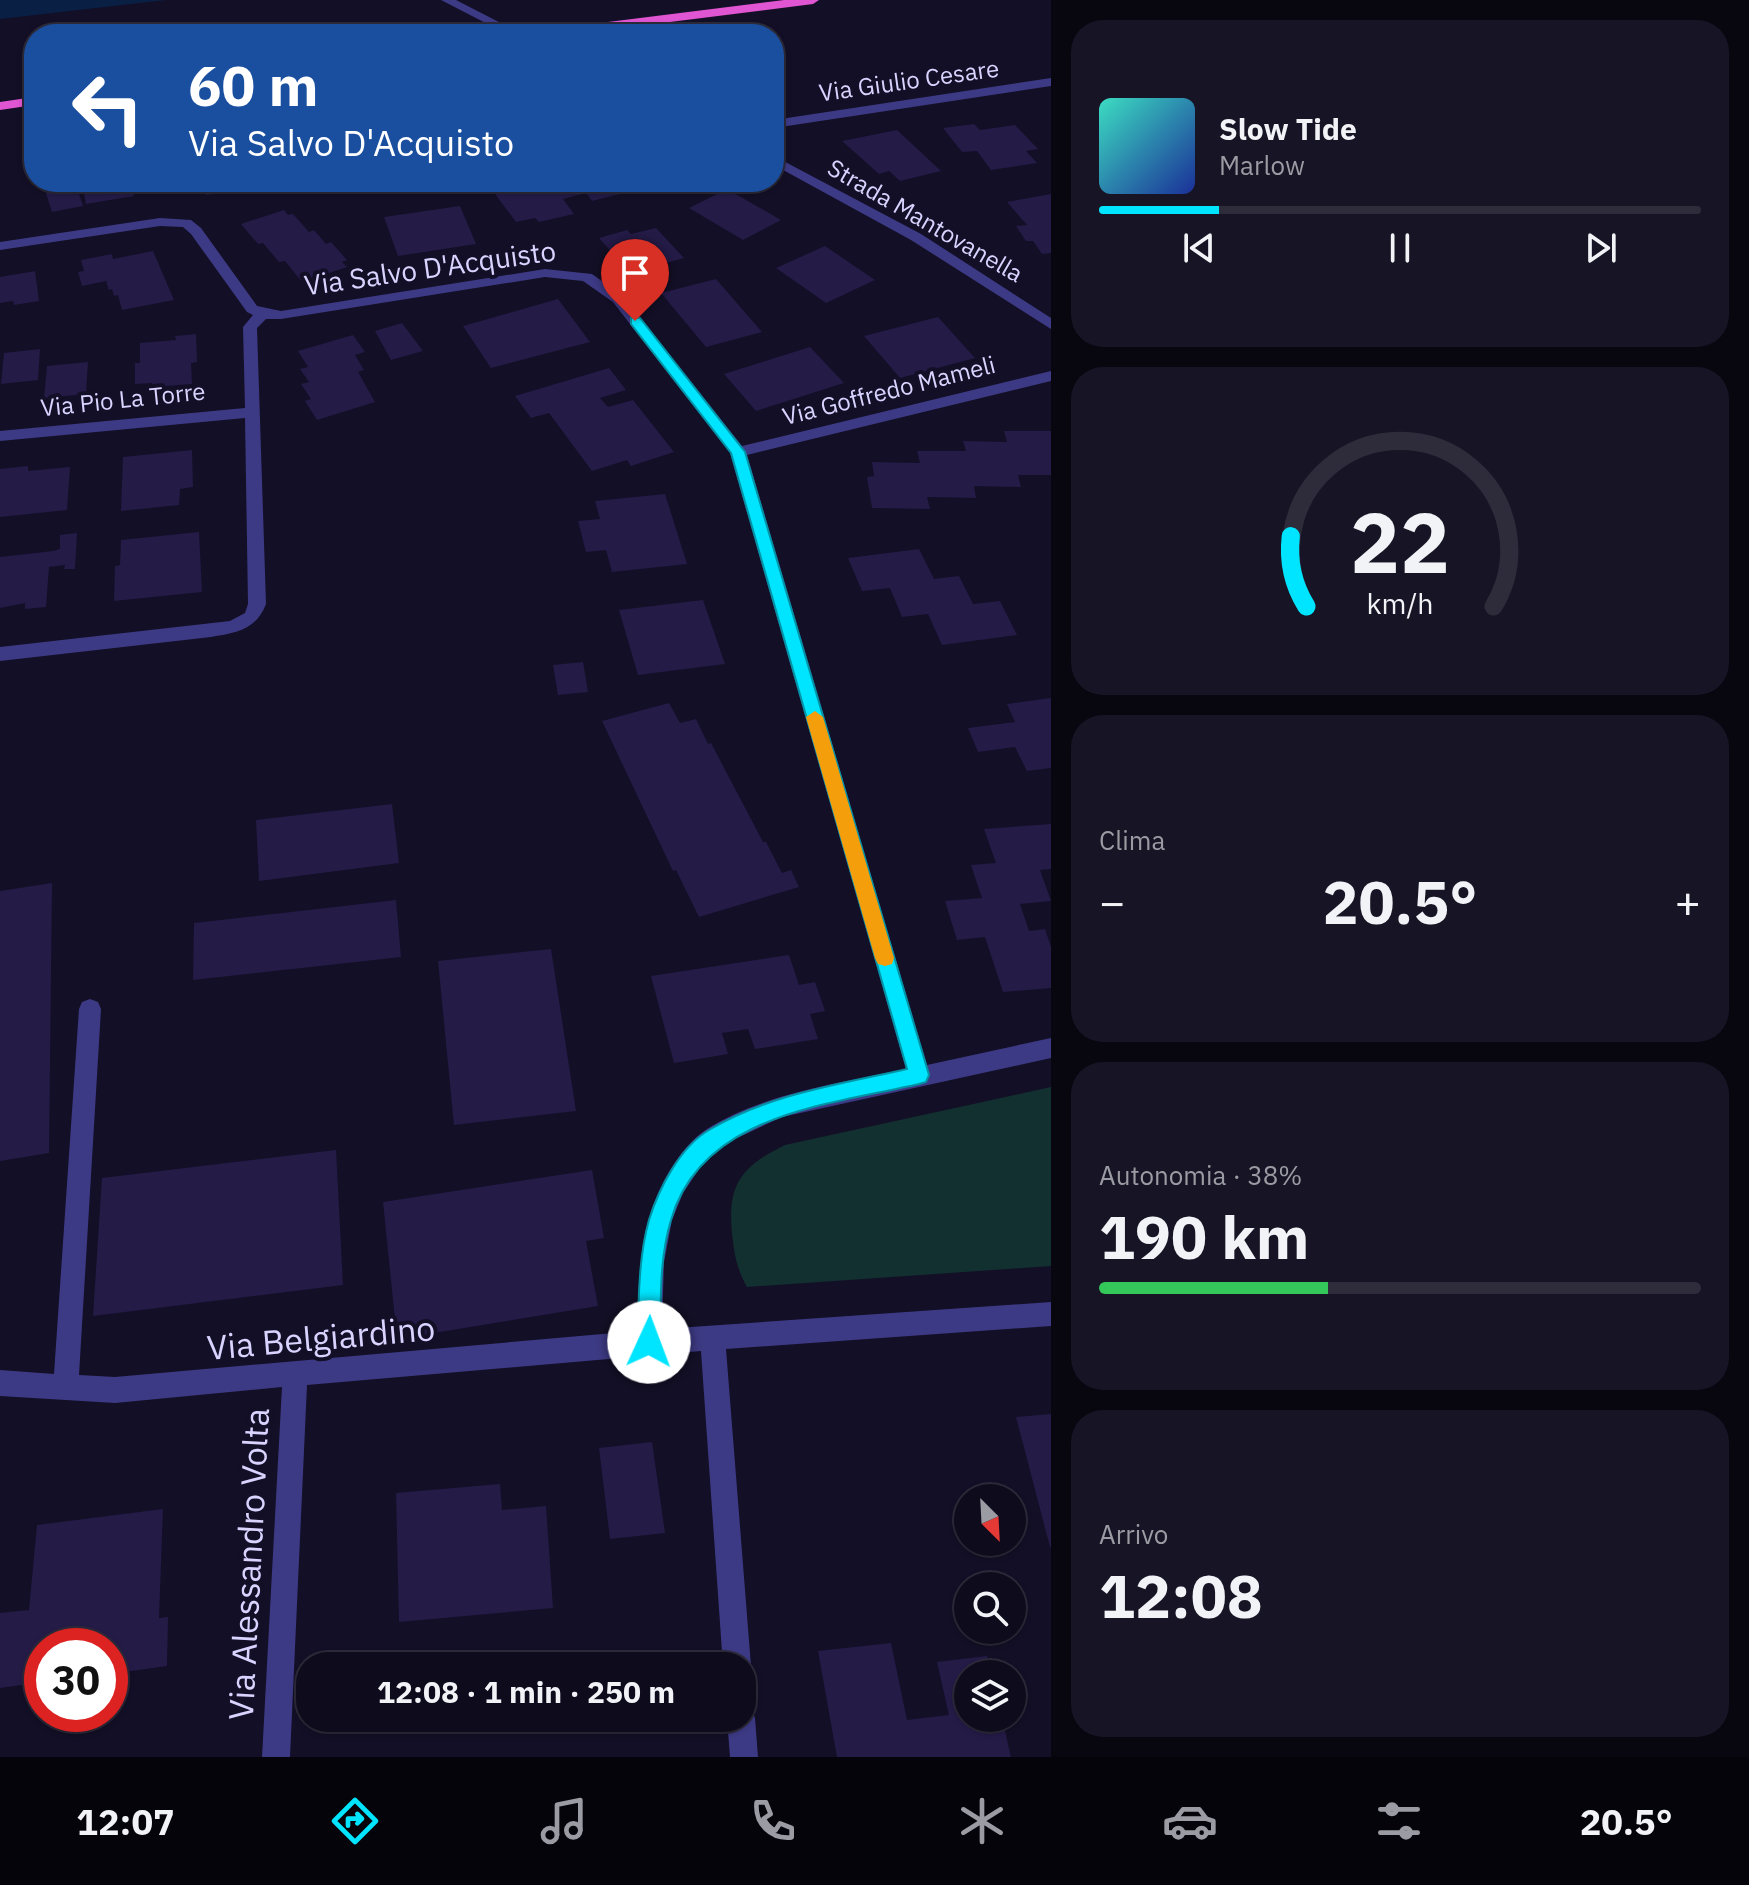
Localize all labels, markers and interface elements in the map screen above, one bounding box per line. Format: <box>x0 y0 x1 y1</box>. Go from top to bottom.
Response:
text: 60 m <box>188 49 318 121</box>
street label: Via Giulio Cesare <box>817 52 1001 108</box>
icon: left <box>56 56 160 160</box>
text: Slow Tide <box>1219 109 1357 148</box>
text: Via Salvo D'Acquisto <box>188 119 514 166</box>
text: Marlow <box>1219 148 1305 182</box>
street label: Strada Mantovanella <box>822 151 1029 289</box>
icon: previous <box>1177 226 1221 270</box>
icon: pause <box>1378 226 1422 270</box>
icon: next <box>1579 226 1623 270</box>
street label: Via Salvo D'Acquisto <box>302 232 558 303</box>
pin <box>601 239 669 321</box>
icon: arrive <box>613 251 657 295</box>
street label: Via Goffredo Mameli <box>779 348 999 432</box>
street label: Via Pio La Torre <box>39 374 207 424</box>
text: 22 <box>1350 488 1450 596</box>
text: km/h <box>1366 585 1434 622</box>
text: Clima <box>1099 823 1165 857</box>
text: 20.5° <box>1323 862 1477 941</box>
text: − <box>1099 873 1125 930</box>
text: + <box>1675 873 1701 930</box>
text: Autonomia · 38% <box>1099 1158 1302 1192</box>
text: 190 km <box>1099 1197 1309 1276</box>
position arrow <box>607 1300 691 1384</box>
street label: Via Belgiardino <box>205 1305 437 1369</box>
street label: Via Alessandro Volta <box>218 1407 278 1721</box>
north arrow <box>954 1484 1026 1556</box>
map controls <box>954 1484 1026 1732</box>
text: Arrivo <box>1099 1517 1168 1551</box>
text: 12:08 <box>1099 1556 1263 1635</box>
button: search <box>954 1572 1026 1644</box>
speed limit sign: 30 <box>24 1628 128 1732</box>
button: layers <box>954 1660 1026 1732</box>
text: 12:08 · 1 min · 250 m <box>377 1672 675 1711</box>
icon: directions <box>327 1793 383 1849</box>
icon: music <box>536 1793 592 1849</box>
icon: phone <box>745 1793 801 1849</box>
icon: climate <box>954 1793 1010 1849</box>
icon: car <box>1162 1793 1218 1849</box>
icon: filters <box>1371 1793 1427 1849</box>
text: 12:07 <box>76 1798 175 1845</box>
text: 20.5° <box>1580 1798 1673 1845</box>

